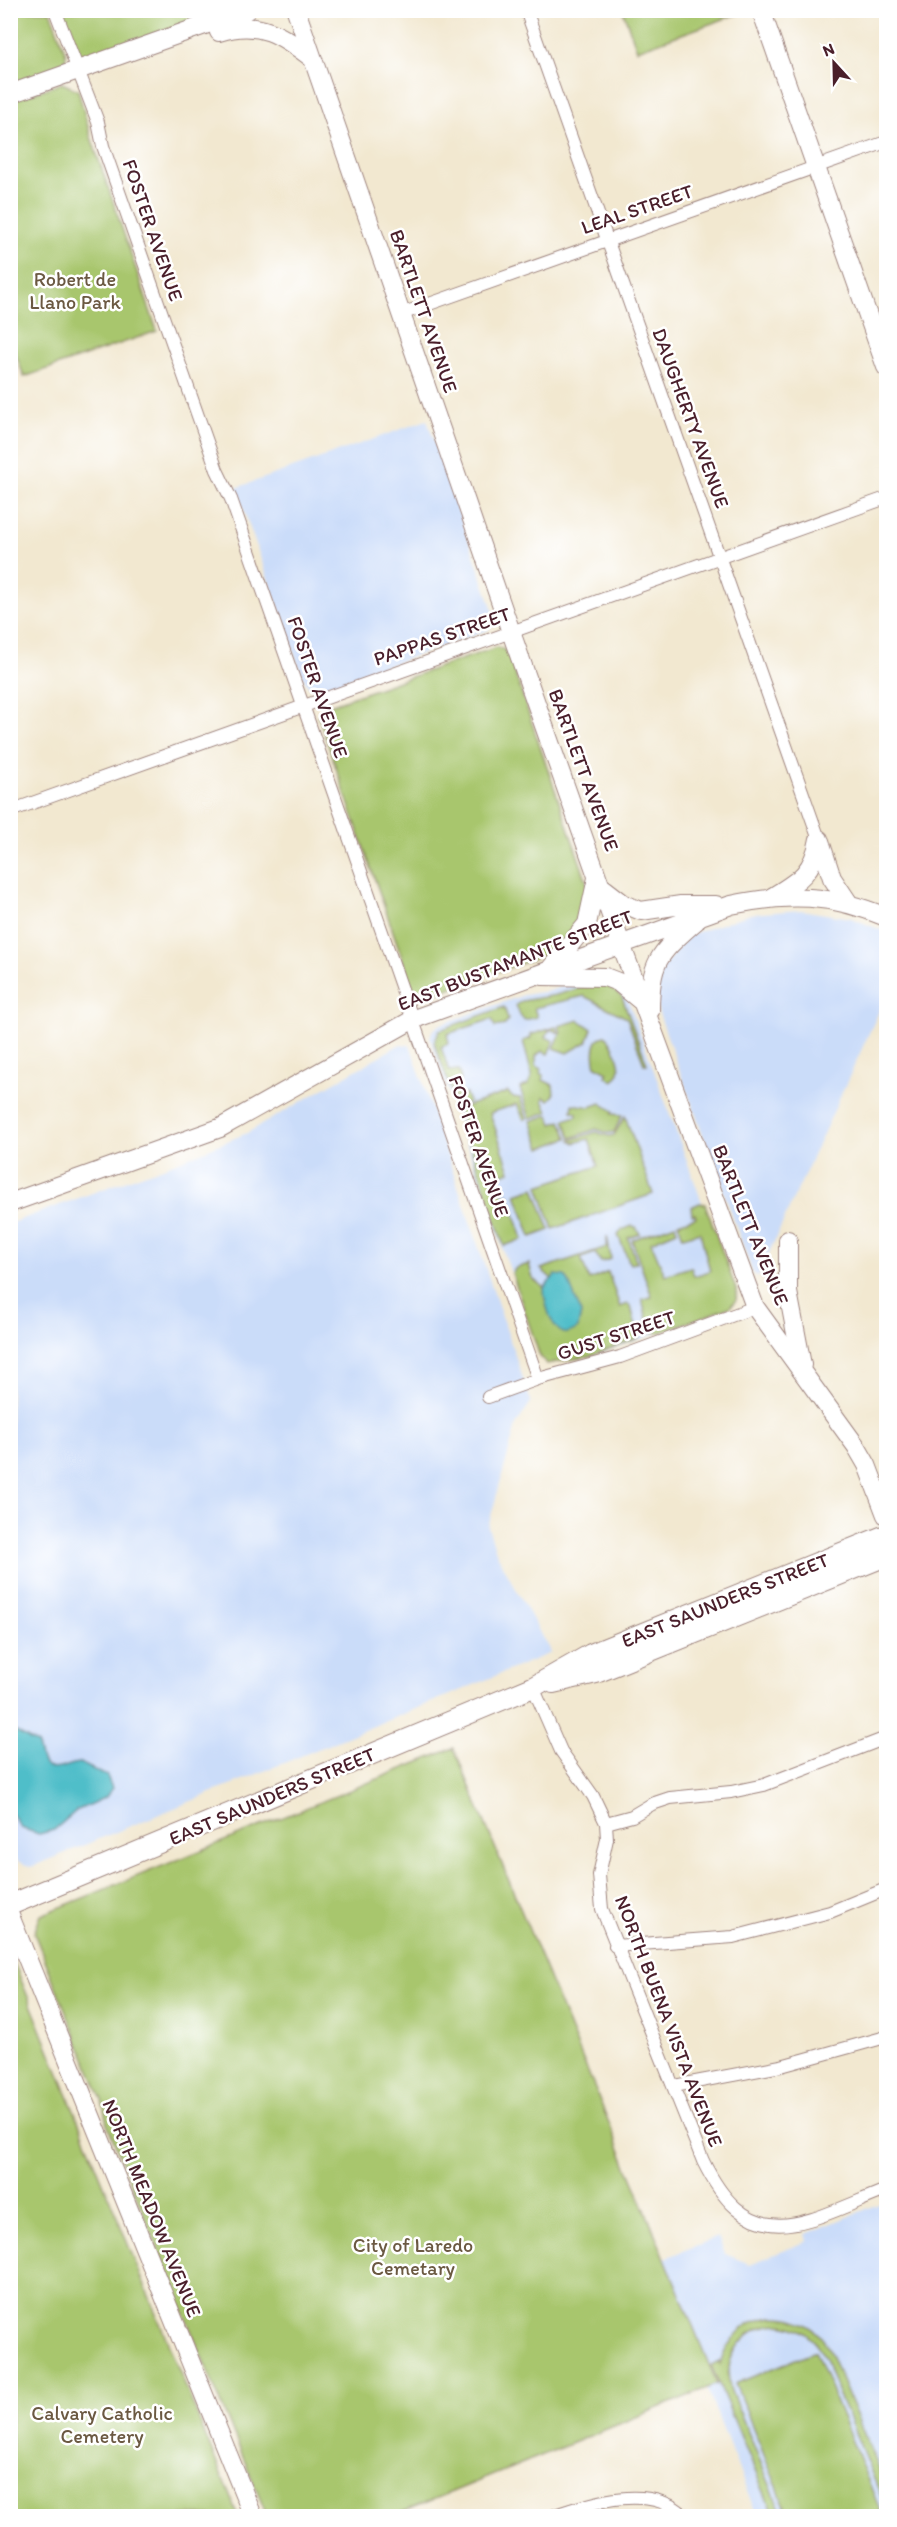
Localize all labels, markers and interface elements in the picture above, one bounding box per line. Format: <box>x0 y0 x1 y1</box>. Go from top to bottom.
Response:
north arrow <box>804 33 864 93</box>
text: N <box>820 39 837 60</box>
street label: FOSTER AVENUE <box>118 156 188 304</box>
street label: LEAL STREET <box>578 179 696 239</box>
street label: BARTLETT AVENUE <box>385 226 463 396</box>
park label: Robert de Llano Park <box>29 267 121 314</box>
street label: DAUGHERTY AVENUE <box>647 325 735 511</box>
street label: PAPPAS STREET <box>370 601 514 671</box>
street label: FOSTER AVENUE <box>283 613 353 761</box>
street label: BARTLETT AVENUE <box>543 686 625 854</box>
street label: EAST BUSTAMANTE STREET <box>394 904 636 1016</box>
street label: FOSTER AVENUE <box>444 1072 514 1220</box>
street label: BARTLETT AVENUE <box>708 1141 794 1309</box>
street label: GUST STREET <box>554 1305 678 1365</box>
street label: EAST SAUNDERS STREET <box>618 1547 832 1653</box>
street label: EAST SAUNDERS STREET <box>165 1742 379 1850</box>
street label: NORTH BUENA VISTA AVENUE <box>610 1892 728 2150</box>
street label: NORTH MEADOW AVENUE <box>97 2096 207 2320</box>
park label: City of Laredo Cemetary <box>353 2233 473 2280</box>
park label: Calvary Catholic Cemetery <box>31 2401 173 2448</box>

